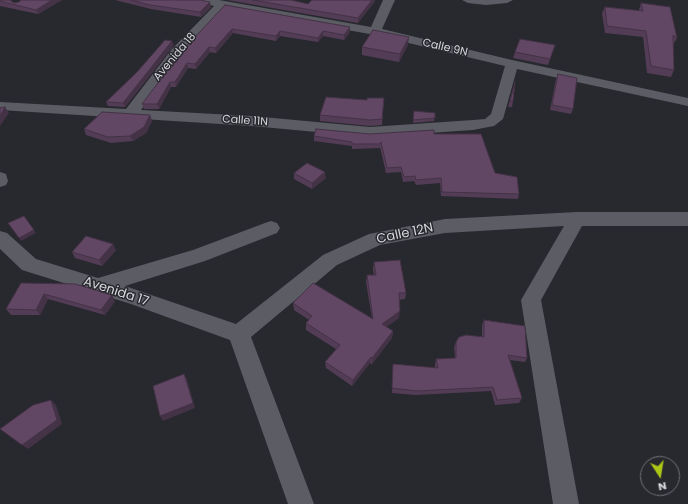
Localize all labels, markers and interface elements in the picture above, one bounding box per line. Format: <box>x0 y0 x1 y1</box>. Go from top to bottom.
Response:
street label: Avenida 18 <box>151 30 199 84</box>
street label: Calle 9N <box>421 36 469 60</box>
street label: Calle 11N <box>222 113 268 129</box>
street label: Calle 12N <box>375 220 435 248</box>
street label: Avenida 17 <box>81 274 151 310</box>
north arrow <box>640 456 680 496</box>
text: N <box>657 478 668 495</box>

